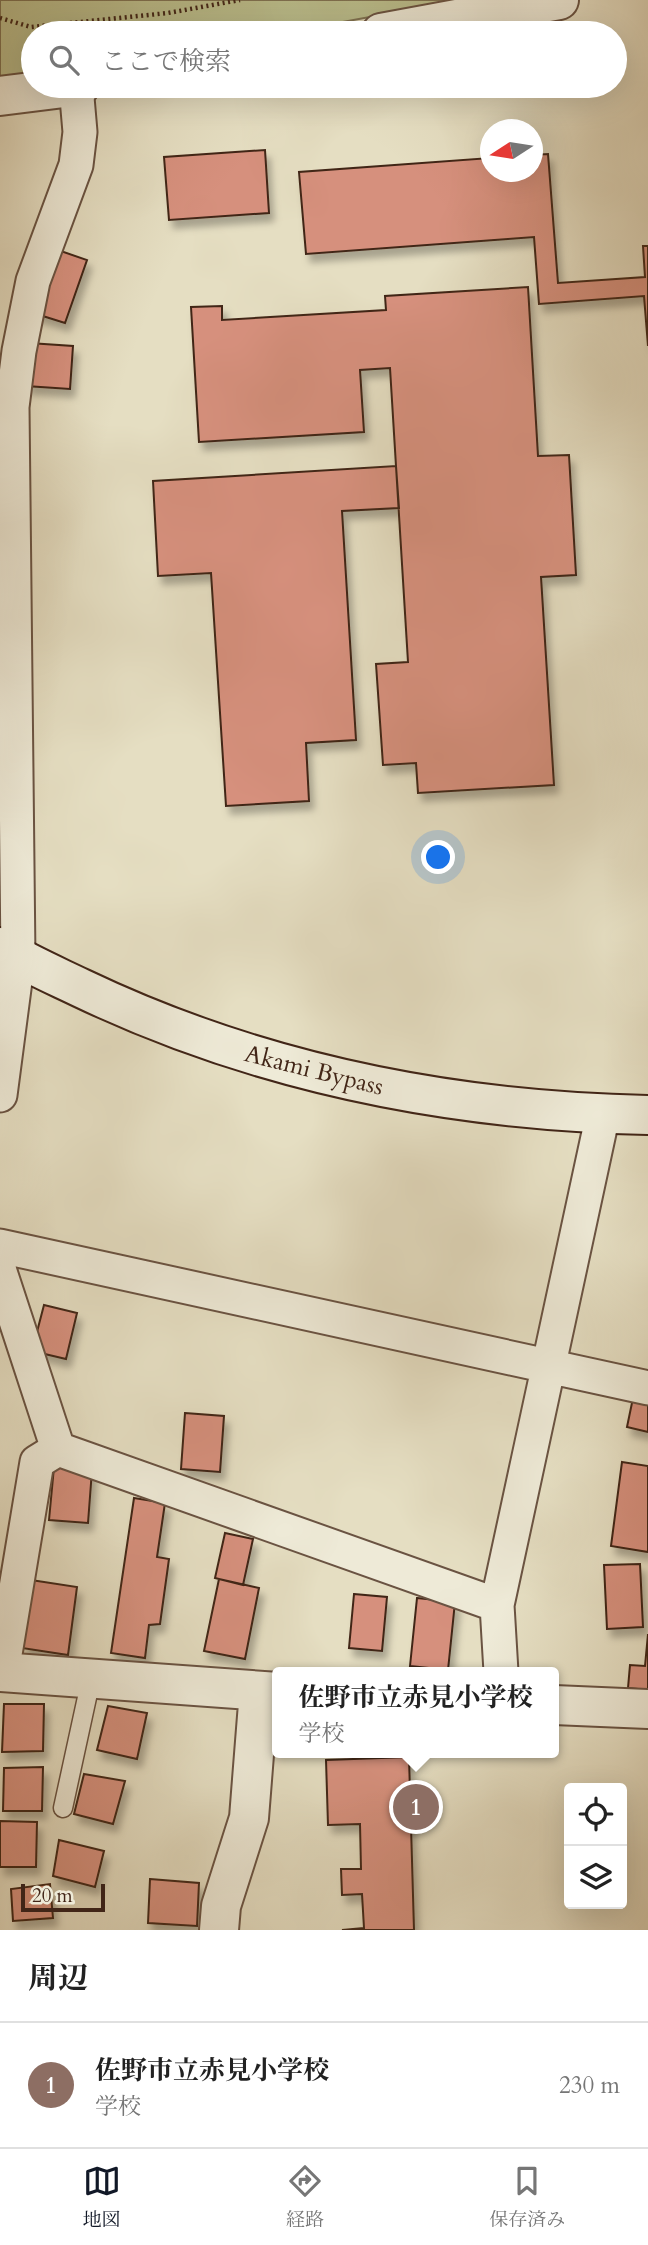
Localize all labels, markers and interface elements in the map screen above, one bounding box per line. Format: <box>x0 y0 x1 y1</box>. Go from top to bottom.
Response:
search box <box>21 21 627 98</box>
icon: search <box>45 41 83 79</box>
text: ここで検索 <box>101 44 231 79</box>
north arrow <box>480 119 543 182</box>
your location <box>421 840 455 874</box>
street label: Akami Bypass <box>241 1037 387 1104</box>
popup <box>272 1667 559 1758</box>
text: 佐野市立赤見小学校 <box>298 1680 533 1715</box>
text: 学校 <box>298 1718 344 1749</box>
pin: 1 <box>393 1781 439 1833</box>
map controls <box>564 1783 627 1909</box>
button: locate <box>564 1783 627 1846</box>
button: layers <box>564 1846 627 1909</box>
scale bar <box>21 1881 105 1913</box>
text: 20 m <box>32 1883 73 1909</box>
text: 周辺 <box>28 1958 88 1999</box>
text: 佐野市立赤見小学校 <box>95 2053 329 2088</box>
text: 1 <box>45 2070 57 2101</box>
text: 230 m <box>559 2070 620 2101</box>
text: 学校 <box>95 2091 141 2122</box>
tab: 地図 <box>83 2162 121 2233</box>
tab: 経路 <box>286 2162 324 2233</box>
tab: 保存済み <box>489 2162 565 2233</box>

